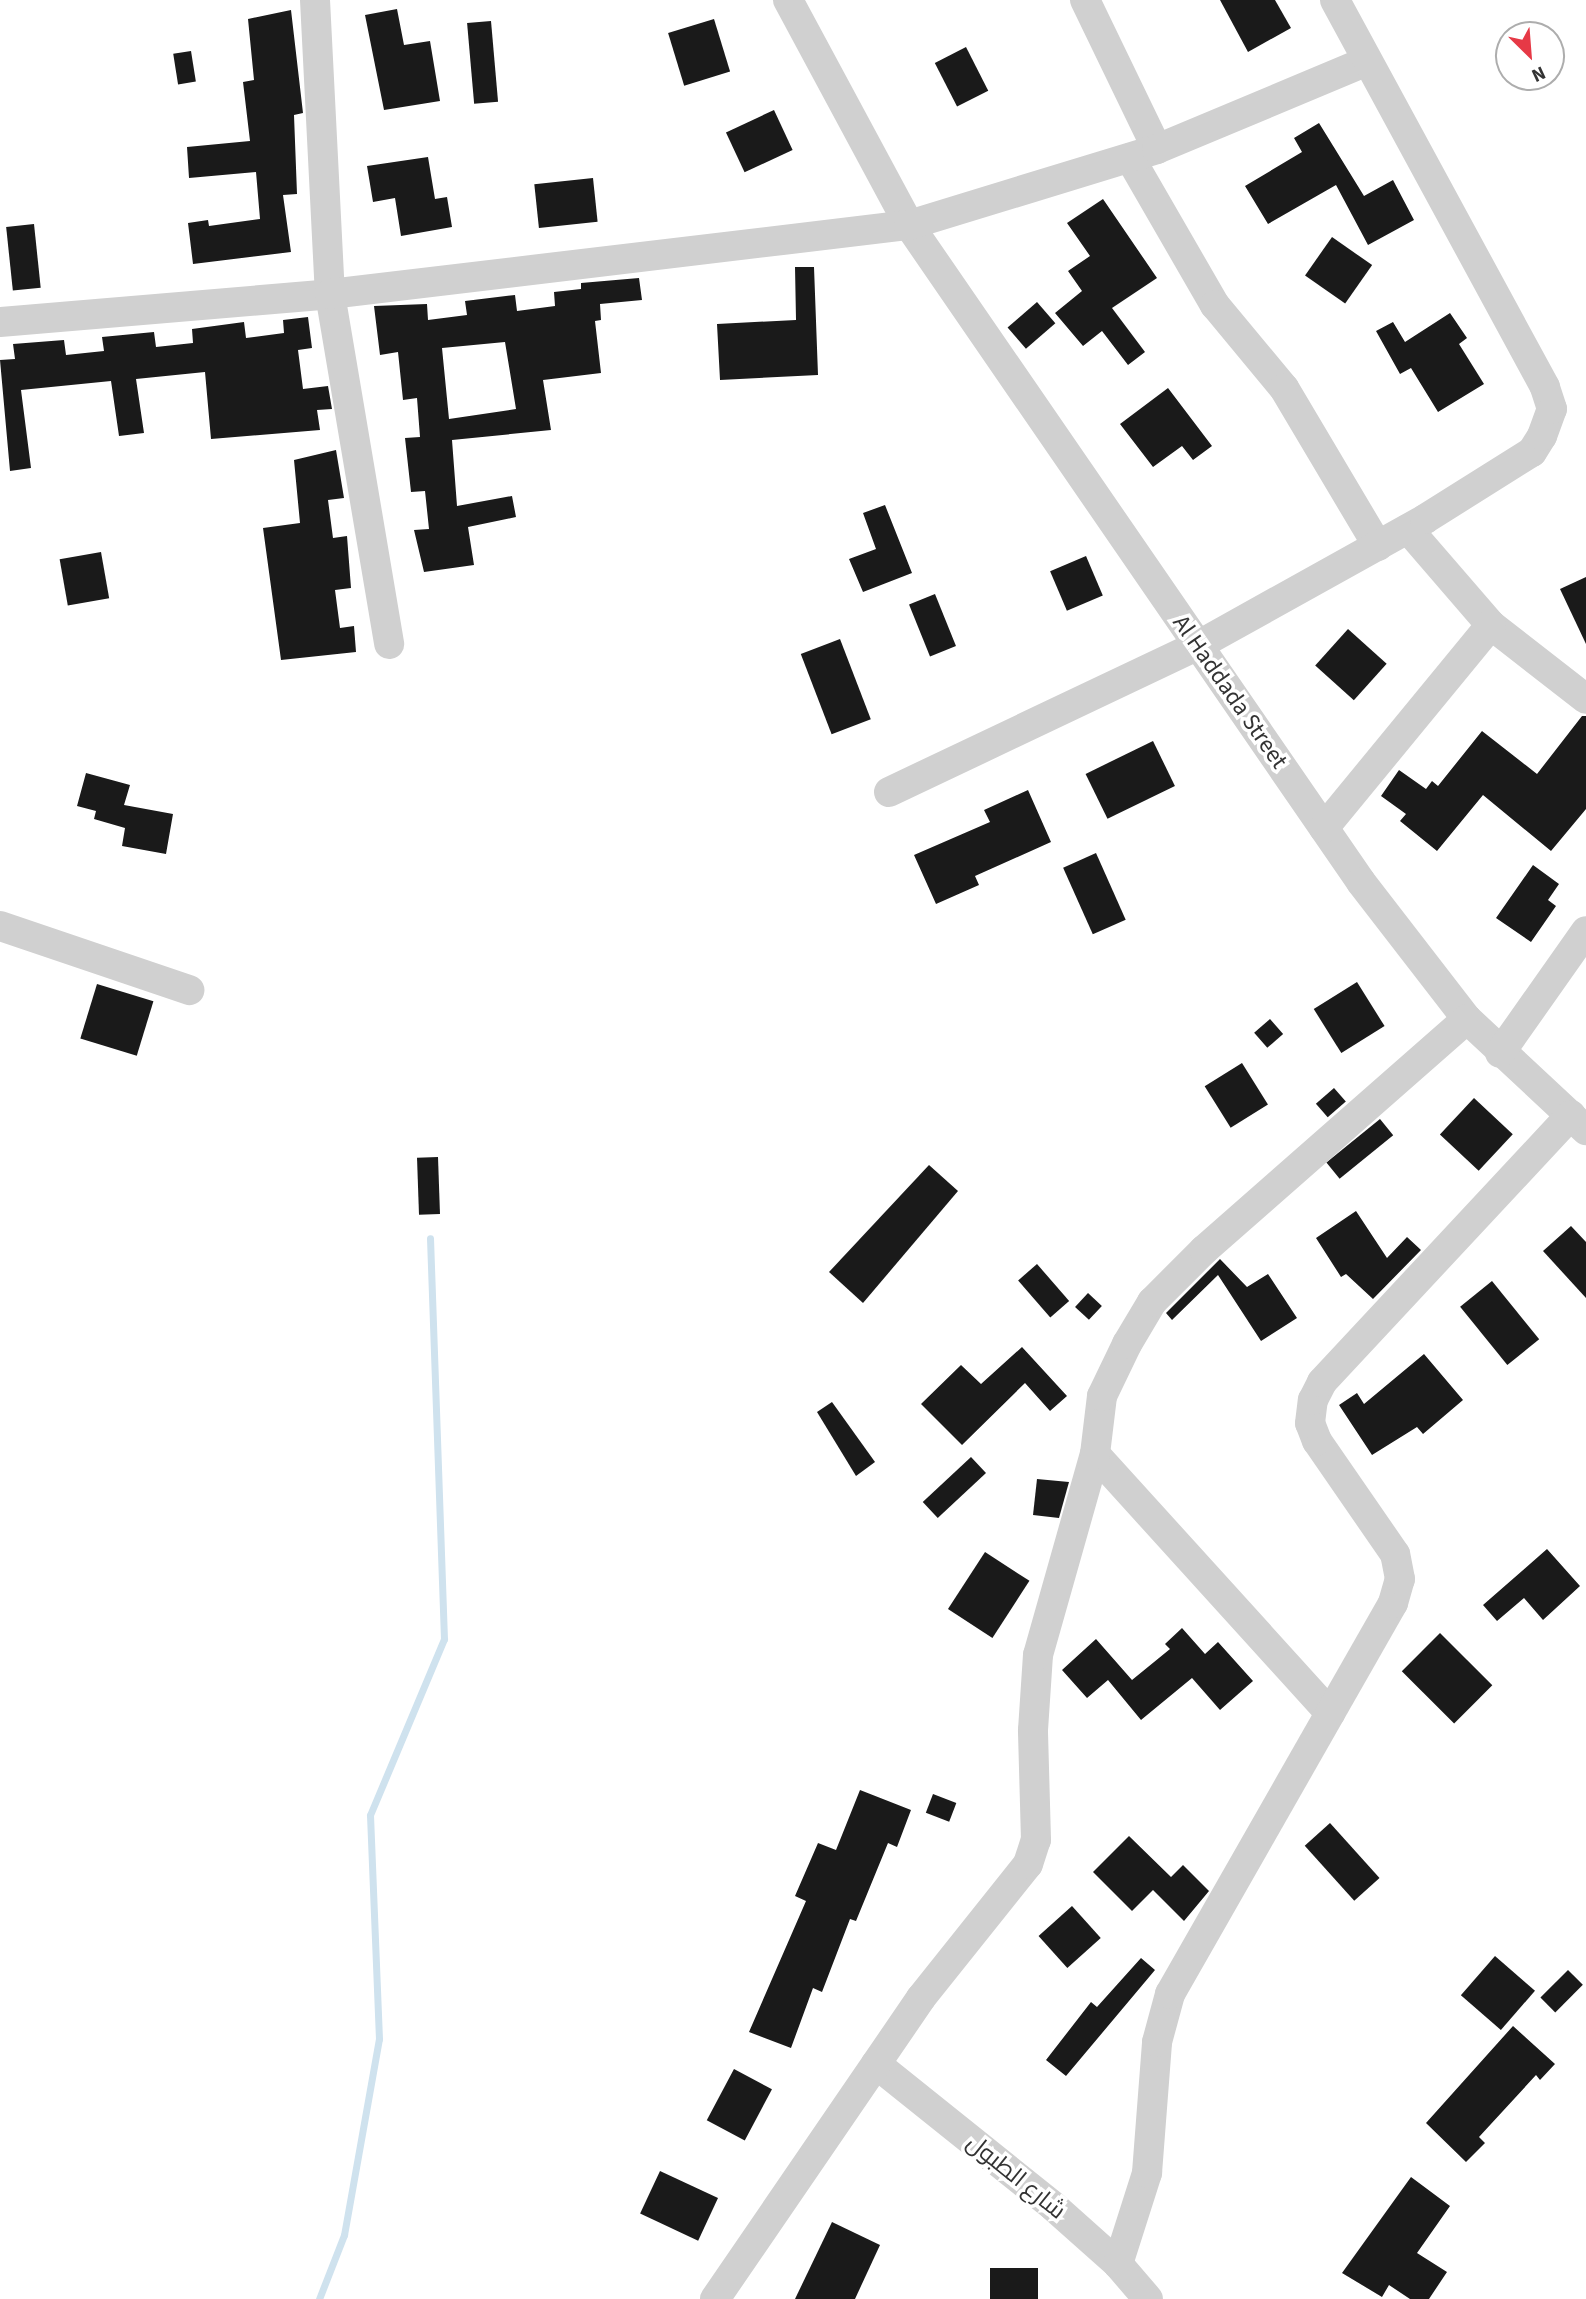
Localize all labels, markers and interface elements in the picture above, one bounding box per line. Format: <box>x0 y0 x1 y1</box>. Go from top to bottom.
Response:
north arrow <box>1495 21 1565 91</box>
text: N <box>1527 59 1550 89</box>
street label: Al Haddada Street <box>1166 610 1294 774</box>
street label: شارع الطبول <box>961 2128 1071 2226</box>

